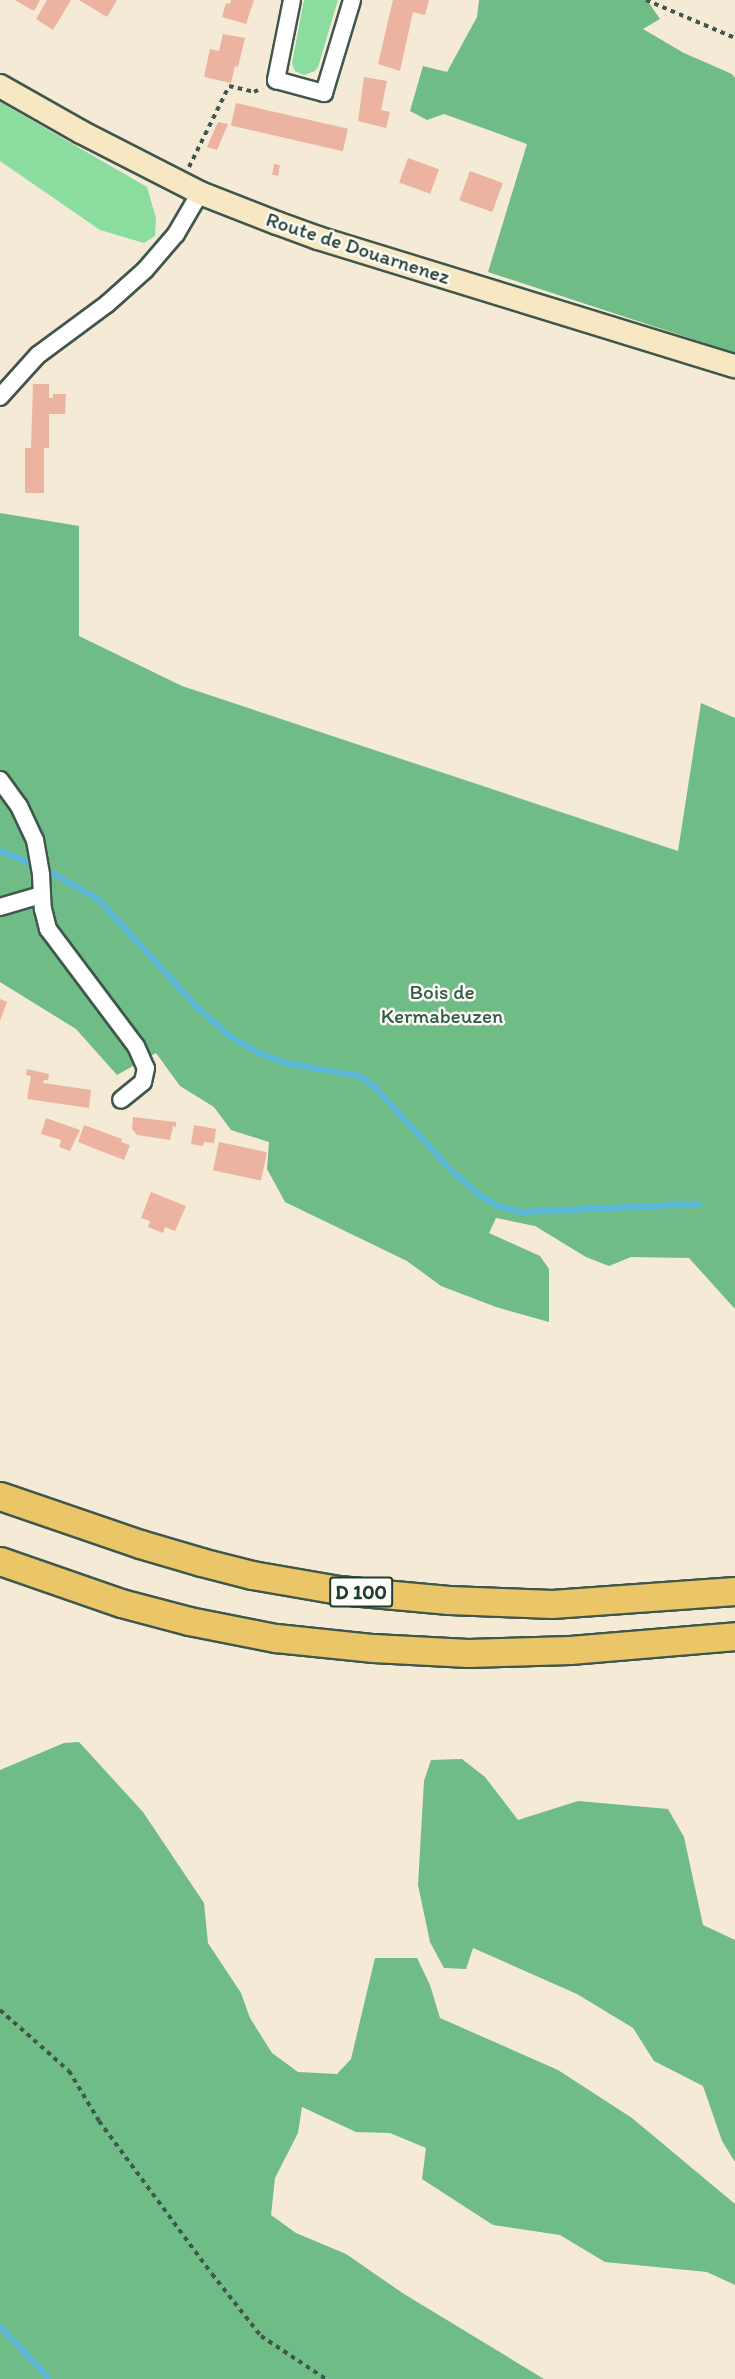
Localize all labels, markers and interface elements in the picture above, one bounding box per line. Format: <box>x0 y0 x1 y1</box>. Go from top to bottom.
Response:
street label: Route de Douarnenez <box>263 206 453 290</box>
park label: Bois de Kermabeuzen <box>381 979 503 1029</box>
road number: D 100 <box>328 1575 394 1609</box>

